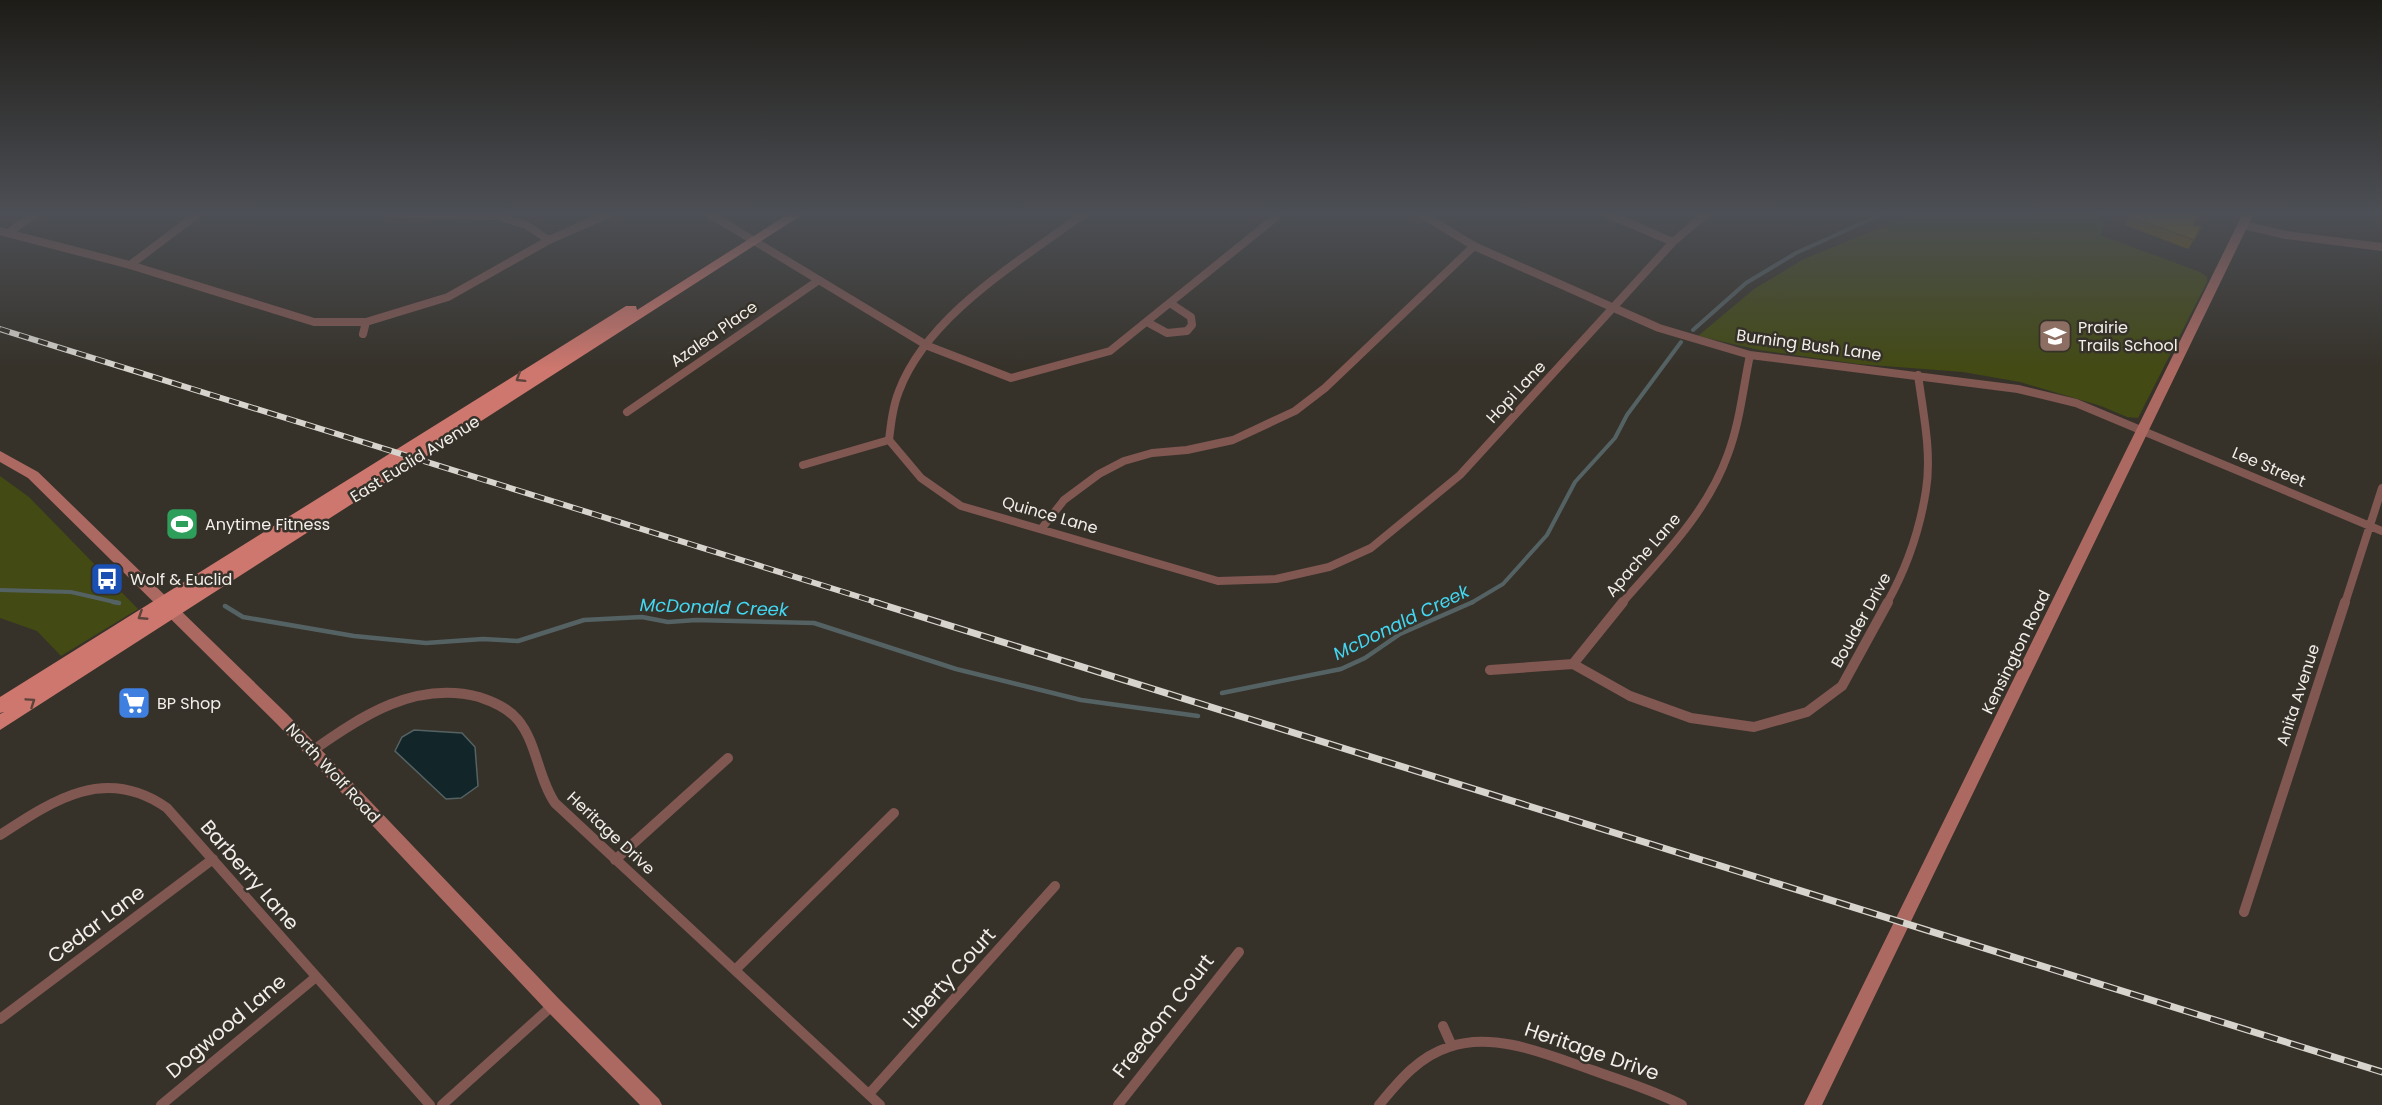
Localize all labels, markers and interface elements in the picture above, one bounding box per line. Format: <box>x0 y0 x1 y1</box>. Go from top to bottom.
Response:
street label: Azalea Place <box>666 295 762 373</box>
place label: Prairie Trails School <box>2078 316 2178 357</box>
school or university icon: Prairie Trails School <box>2037 318 2073 354</box>
street label: Burning Bush Lane <box>1735 323 1883 367</box>
street label: Hopi Lane <box>1481 355 1551 428</box>
one-way arrow <box>516 370 526 382</box>
street label: East Euclid Avenue <box>346 410 484 508</box>
street label: Lee Street <box>2229 441 2309 493</box>
street label: Quince Lane <box>999 490 1101 540</box>
sports icon: Anytime Fitness <box>164 506 200 542</box>
street label: Apache Lane <box>1600 508 1686 602</box>
place label: Anytime Fitness <box>205 513 330 536</box>
bus stop icon: Wolf & Euclid <box>89 561 125 597</box>
place label: Wolf & Euclid <box>130 568 232 591</box>
street label: Boulder Drive <box>1825 568 1897 672</box>
water label: McDonald Creek <box>1329 578 1474 666</box>
street label: Kensington Road <box>1976 586 2056 718</box>
water label: McDonald Creek <box>639 592 789 622</box>
one-way arrow <box>137 608 148 619</box>
street label: Anita Avenue <box>2271 641 2325 749</box>
supermarket icon: BP Shop <box>116 685 152 721</box>
place label: BP Shop <box>157 692 221 715</box>
one-way arrow <box>25 699 36 710</box>
street label: North Wolf Road <box>281 718 385 828</box>
street label: Heritage Drive <box>562 786 660 880</box>
street label: Barberry Lane <box>194 814 306 936</box>
street label: Cedar Lane <box>42 878 150 970</box>
street label: Liberty Court <box>896 922 1002 1034</box>
street label: Freedom Court <box>1106 948 1220 1084</box>
street label: Dogwood Lane <box>160 967 292 1085</box>
street label: Heritage Drive <box>1521 1015 1663 1087</box>

